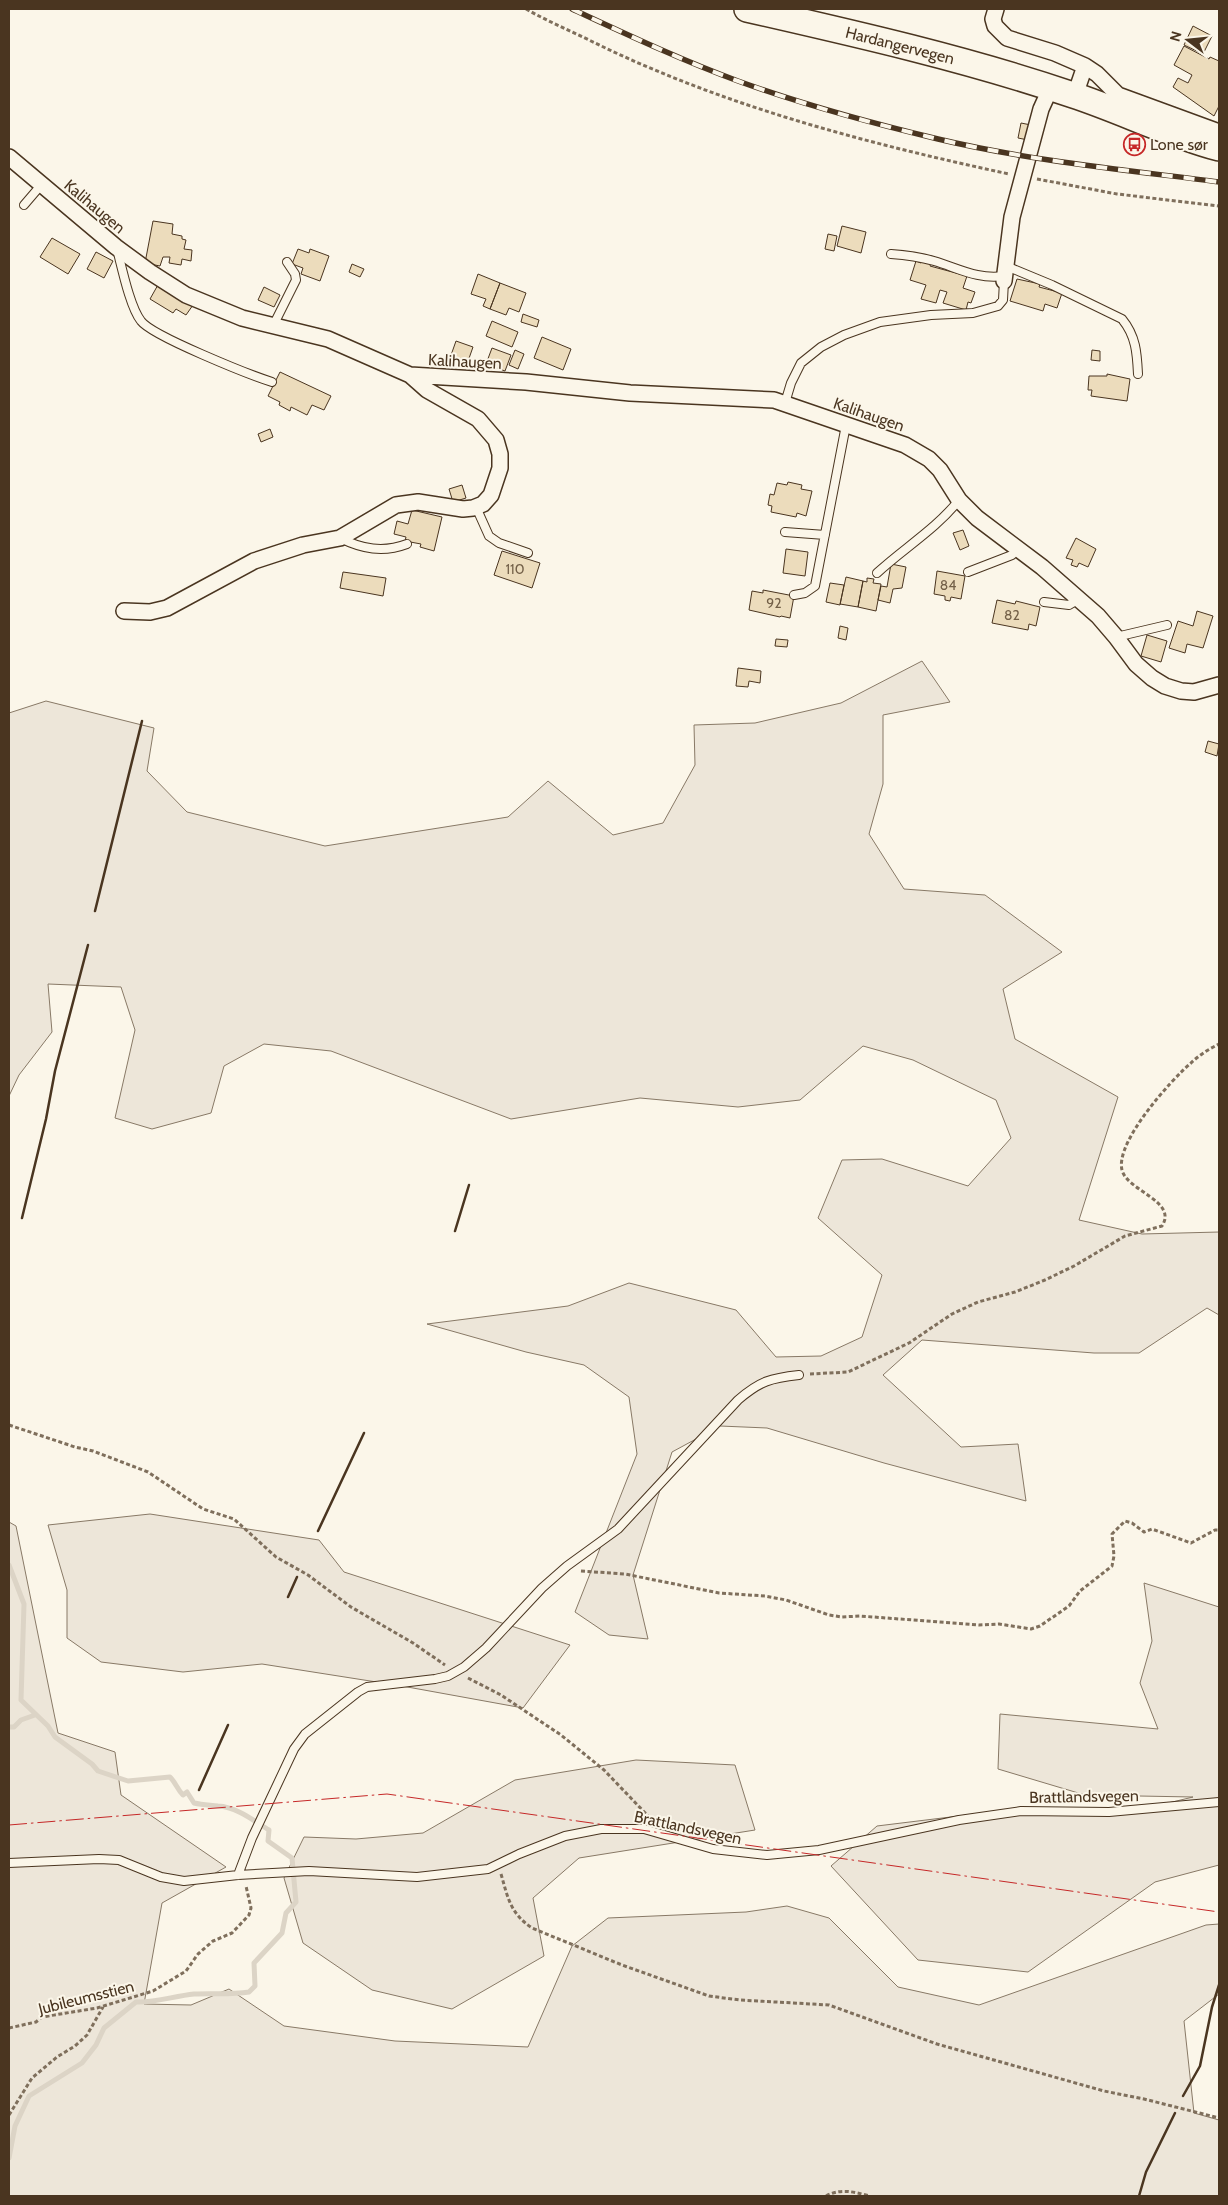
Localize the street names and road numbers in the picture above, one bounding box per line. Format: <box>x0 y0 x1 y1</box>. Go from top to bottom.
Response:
street label: Hardangervegen <box>844 23 956 68</box>
street label: Kalihaugen <box>60 175 129 237</box>
street label: Kalihaugen <box>428 350 502 373</box>
street label: Kalihaugen <box>831 393 907 435</box>
street label: Brattlandsvegen <box>1029 1786 1139 1807</box>
street label: Brattlandsvegen <box>632 1807 744 1848</box>
street label: Jubileumsstien <box>35 1976 136 2019</box>

